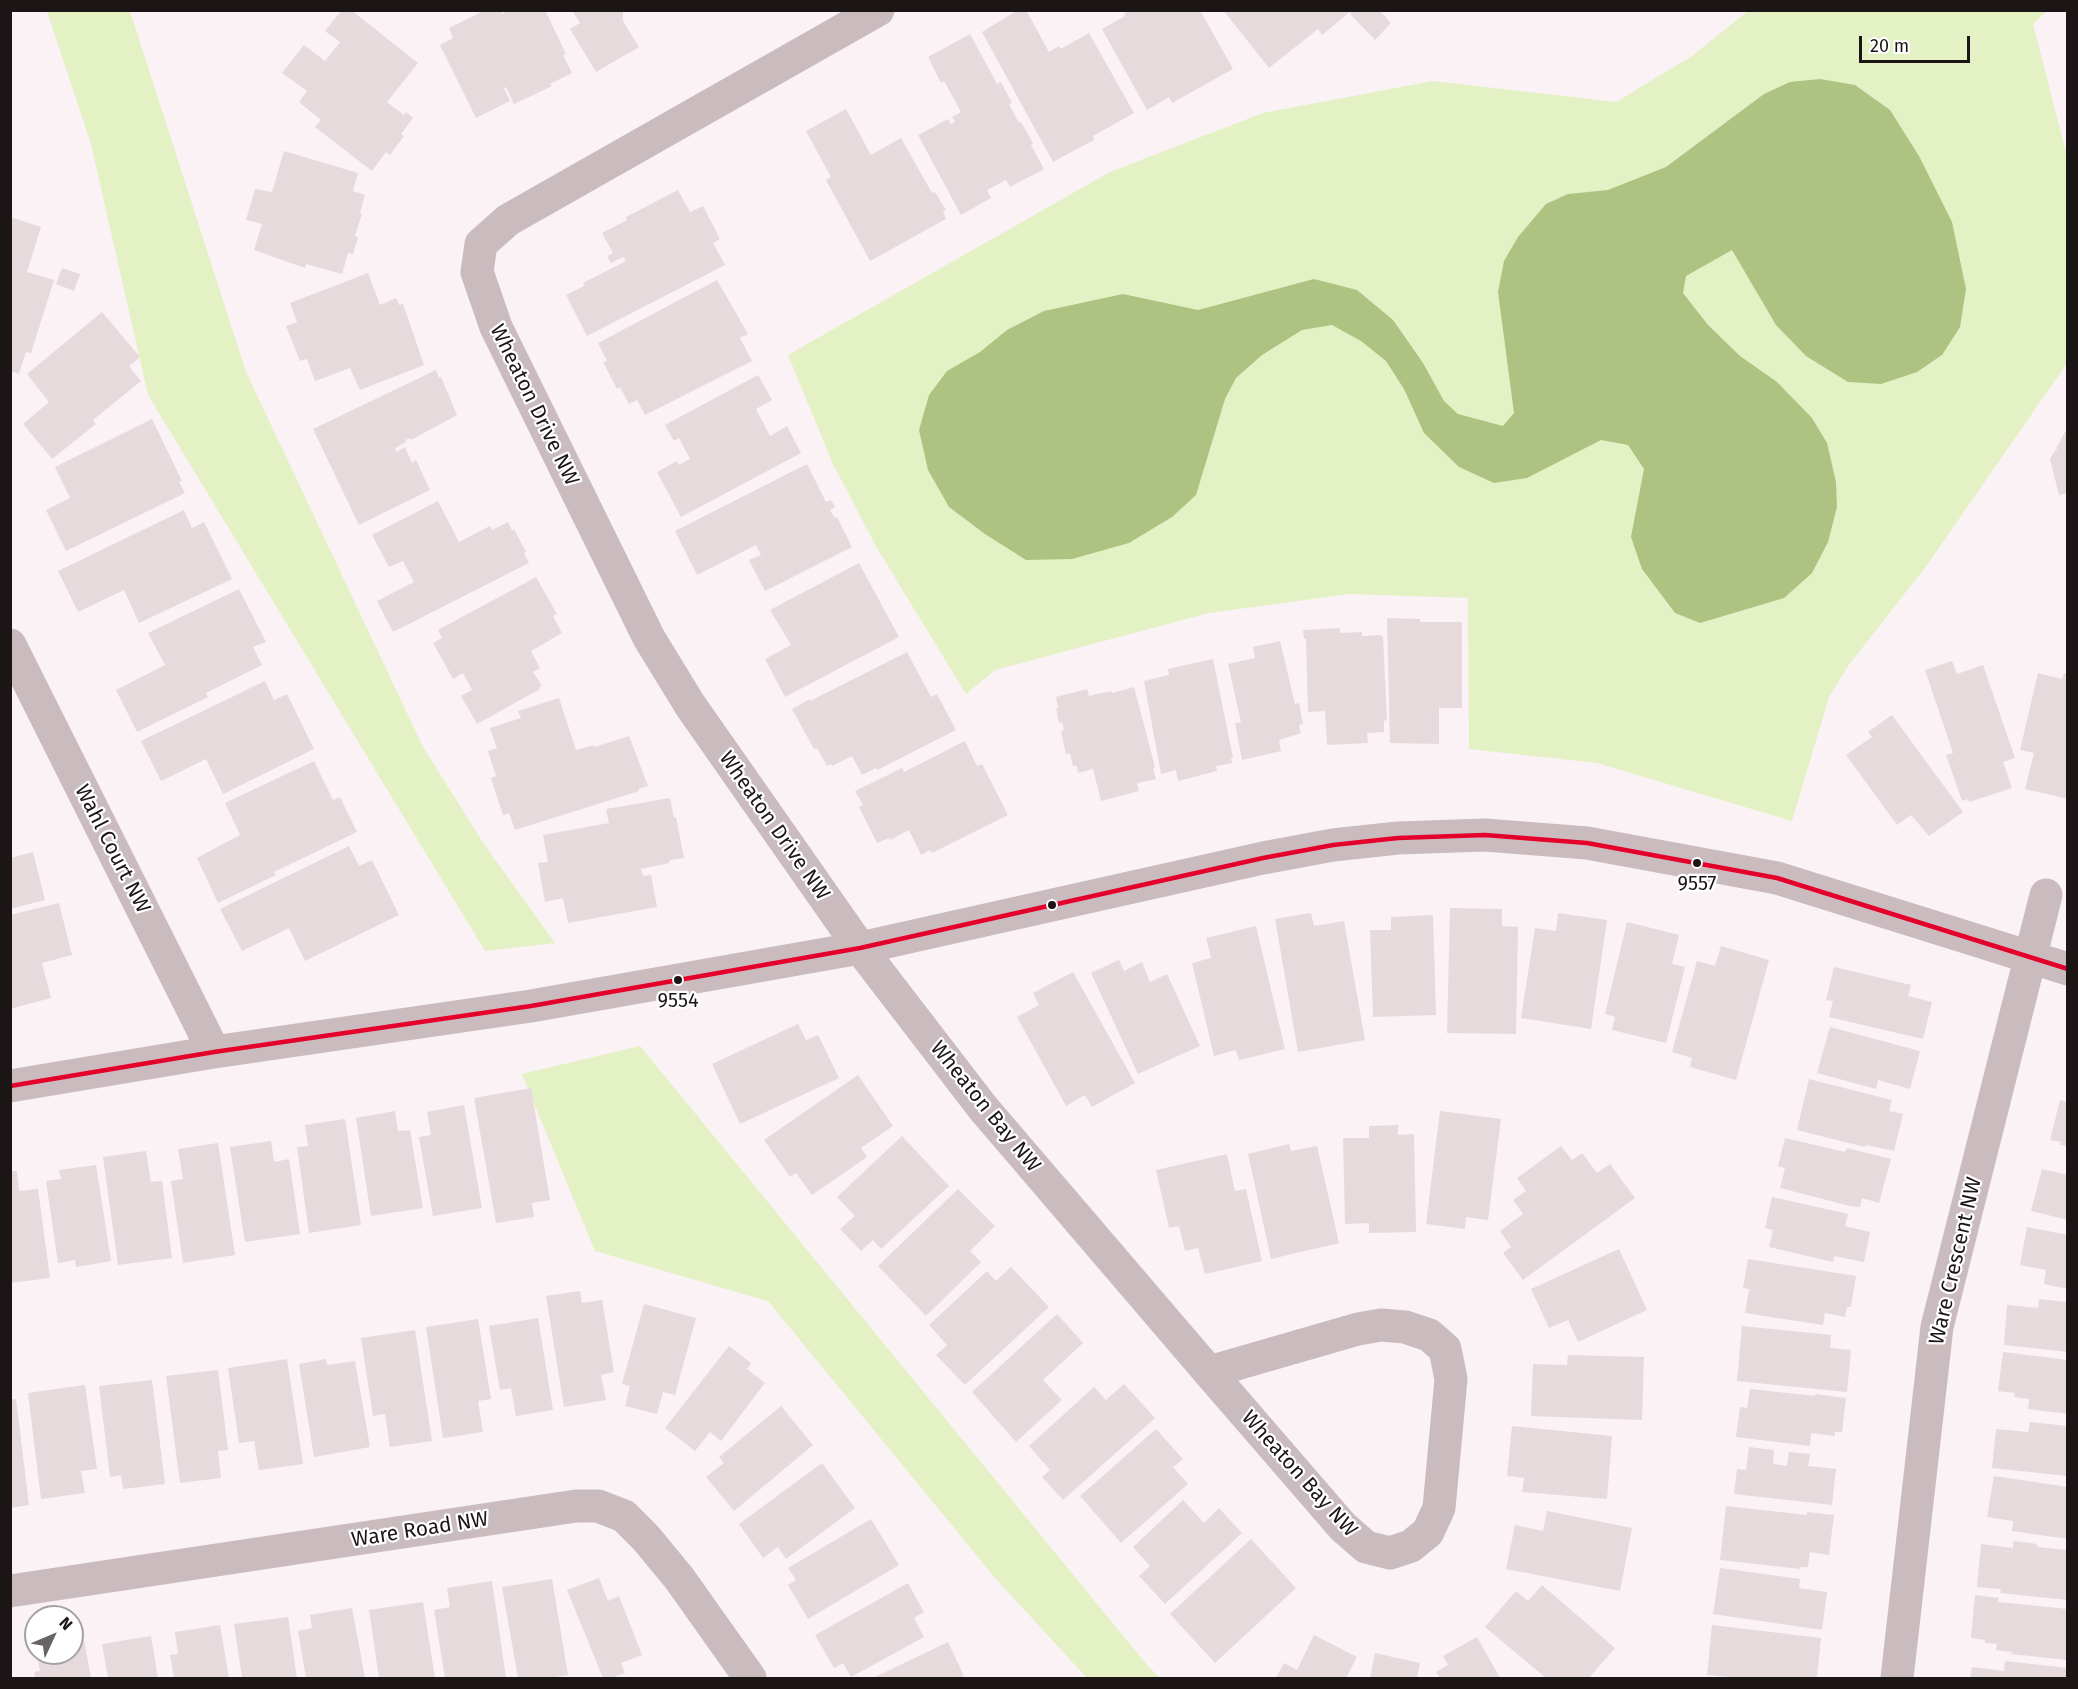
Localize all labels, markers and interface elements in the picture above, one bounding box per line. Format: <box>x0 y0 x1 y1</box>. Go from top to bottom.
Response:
scale bar <box>1862 24 1973 62</box>
text: 20 m <box>1870 35 1909 57</box>
street label: Wheaton Drive NW <box>484 320 584 490</box>
street label: Wheaton Drive NW <box>713 747 835 905</box>
street label: Wahl Court NW <box>69 780 155 918</box>
marker: 9557 <box>1691 857 1703 869</box>
place label: 9557 <box>1678 872 1716 896</box>
unlabelled marker <box>1046 899 1058 911</box>
marker: 9554 <box>672 974 684 986</box>
place label: 9554 <box>657 989 699 1013</box>
street label: Wheaton Bay NW <box>924 1036 1046 1178</box>
street label: Ware Crescent NW <box>1924 1175 1988 1347</box>
street label: Wheaton Bay NW <box>1236 1406 1362 1542</box>
street label: Ware Road NW <box>350 1507 490 1553</box>
north arrow <box>24 1605 84 1665</box>
text: N <box>55 1613 76 1634</box>

